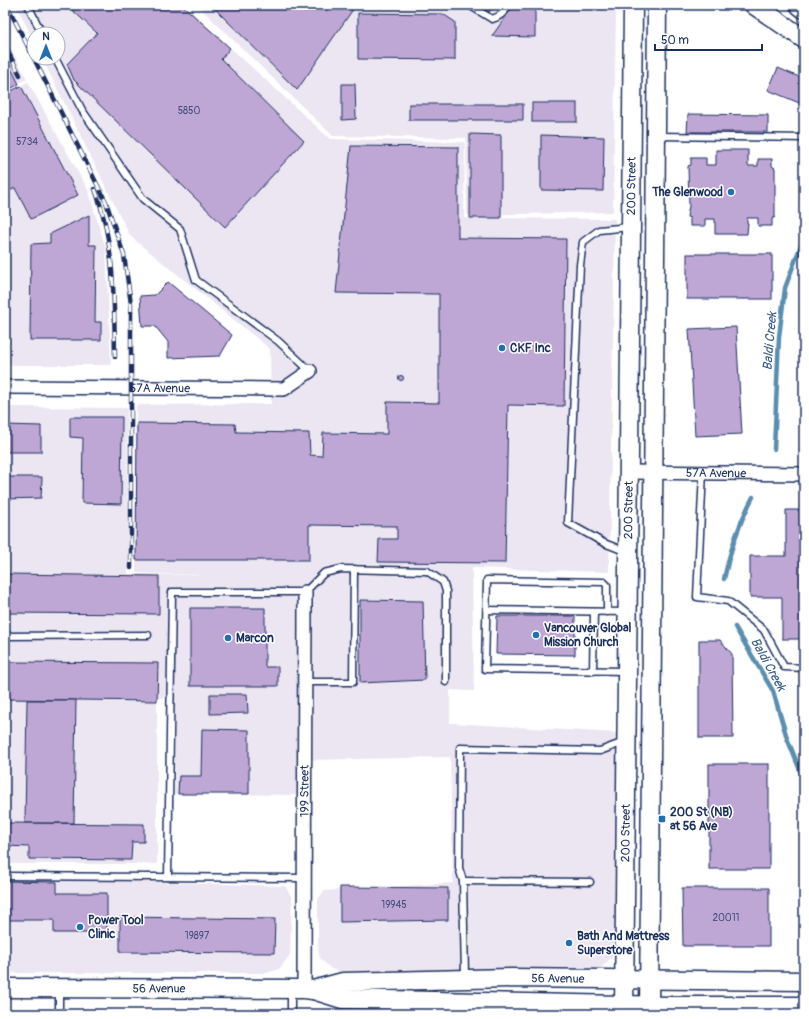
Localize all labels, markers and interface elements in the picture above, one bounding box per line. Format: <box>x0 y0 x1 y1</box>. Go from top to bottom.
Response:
north arrow <box>26 26 66 66</box>
scale bar <box>655 26 762 52</box>
text: N <box>42 30 50 43</box>
text: 50 m <box>661 33 689 48</box>
house number: 5850 <box>178 105 201 117</box>
house number: 5734 <box>16 136 38 148</box>
street label: 200 Street <box>624 157 640 215</box>
place label: The Glenwood <box>651 185 723 200</box>
marker: The Glenwood <box>726 187 736 197</box>
water label: Baldi Creek <box>759 310 781 371</box>
place label: CKF Inc <box>510 341 551 356</box>
marker: CKF Inc <box>497 343 507 353</box>
street label: 57A Avenue <box>130 381 190 396</box>
street label: 57A Avenue <box>686 466 746 481</box>
street label: 200 Street <box>621 481 637 539</box>
place label: Vancouver Global Mission Church <box>544 621 632 650</box>
marker: Vancouver Global Mission Church <box>531 630 541 640</box>
place label: Marcon <box>236 631 274 646</box>
marker: Marcon <box>223 633 233 643</box>
water label: Baldi Creek <box>747 635 790 695</box>
street label: 199 Street <box>297 765 313 817</box>
street label: 200 Street <box>618 804 634 862</box>
place label: 200 St (NB) at 56 Ave <box>670 805 733 834</box>
marker: 200 St (NB) at 56 Ave <box>657 814 667 824</box>
house number: 19945 <box>381 899 407 911</box>
house number: 20011 <box>712 912 740 924</box>
place label: Power Tool Clinic <box>88 913 144 942</box>
marker: Power Tool Clinic <box>75 922 85 932</box>
place label: Bath And Mattress Superstore <box>577 929 670 958</box>
house number: 19897 <box>185 930 210 942</box>
marker: Bath And Mattress Superstore <box>564 938 574 948</box>
street label: 56 Avenue <box>531 971 585 987</box>
street label: 56 Avenue <box>132 981 186 997</box>

